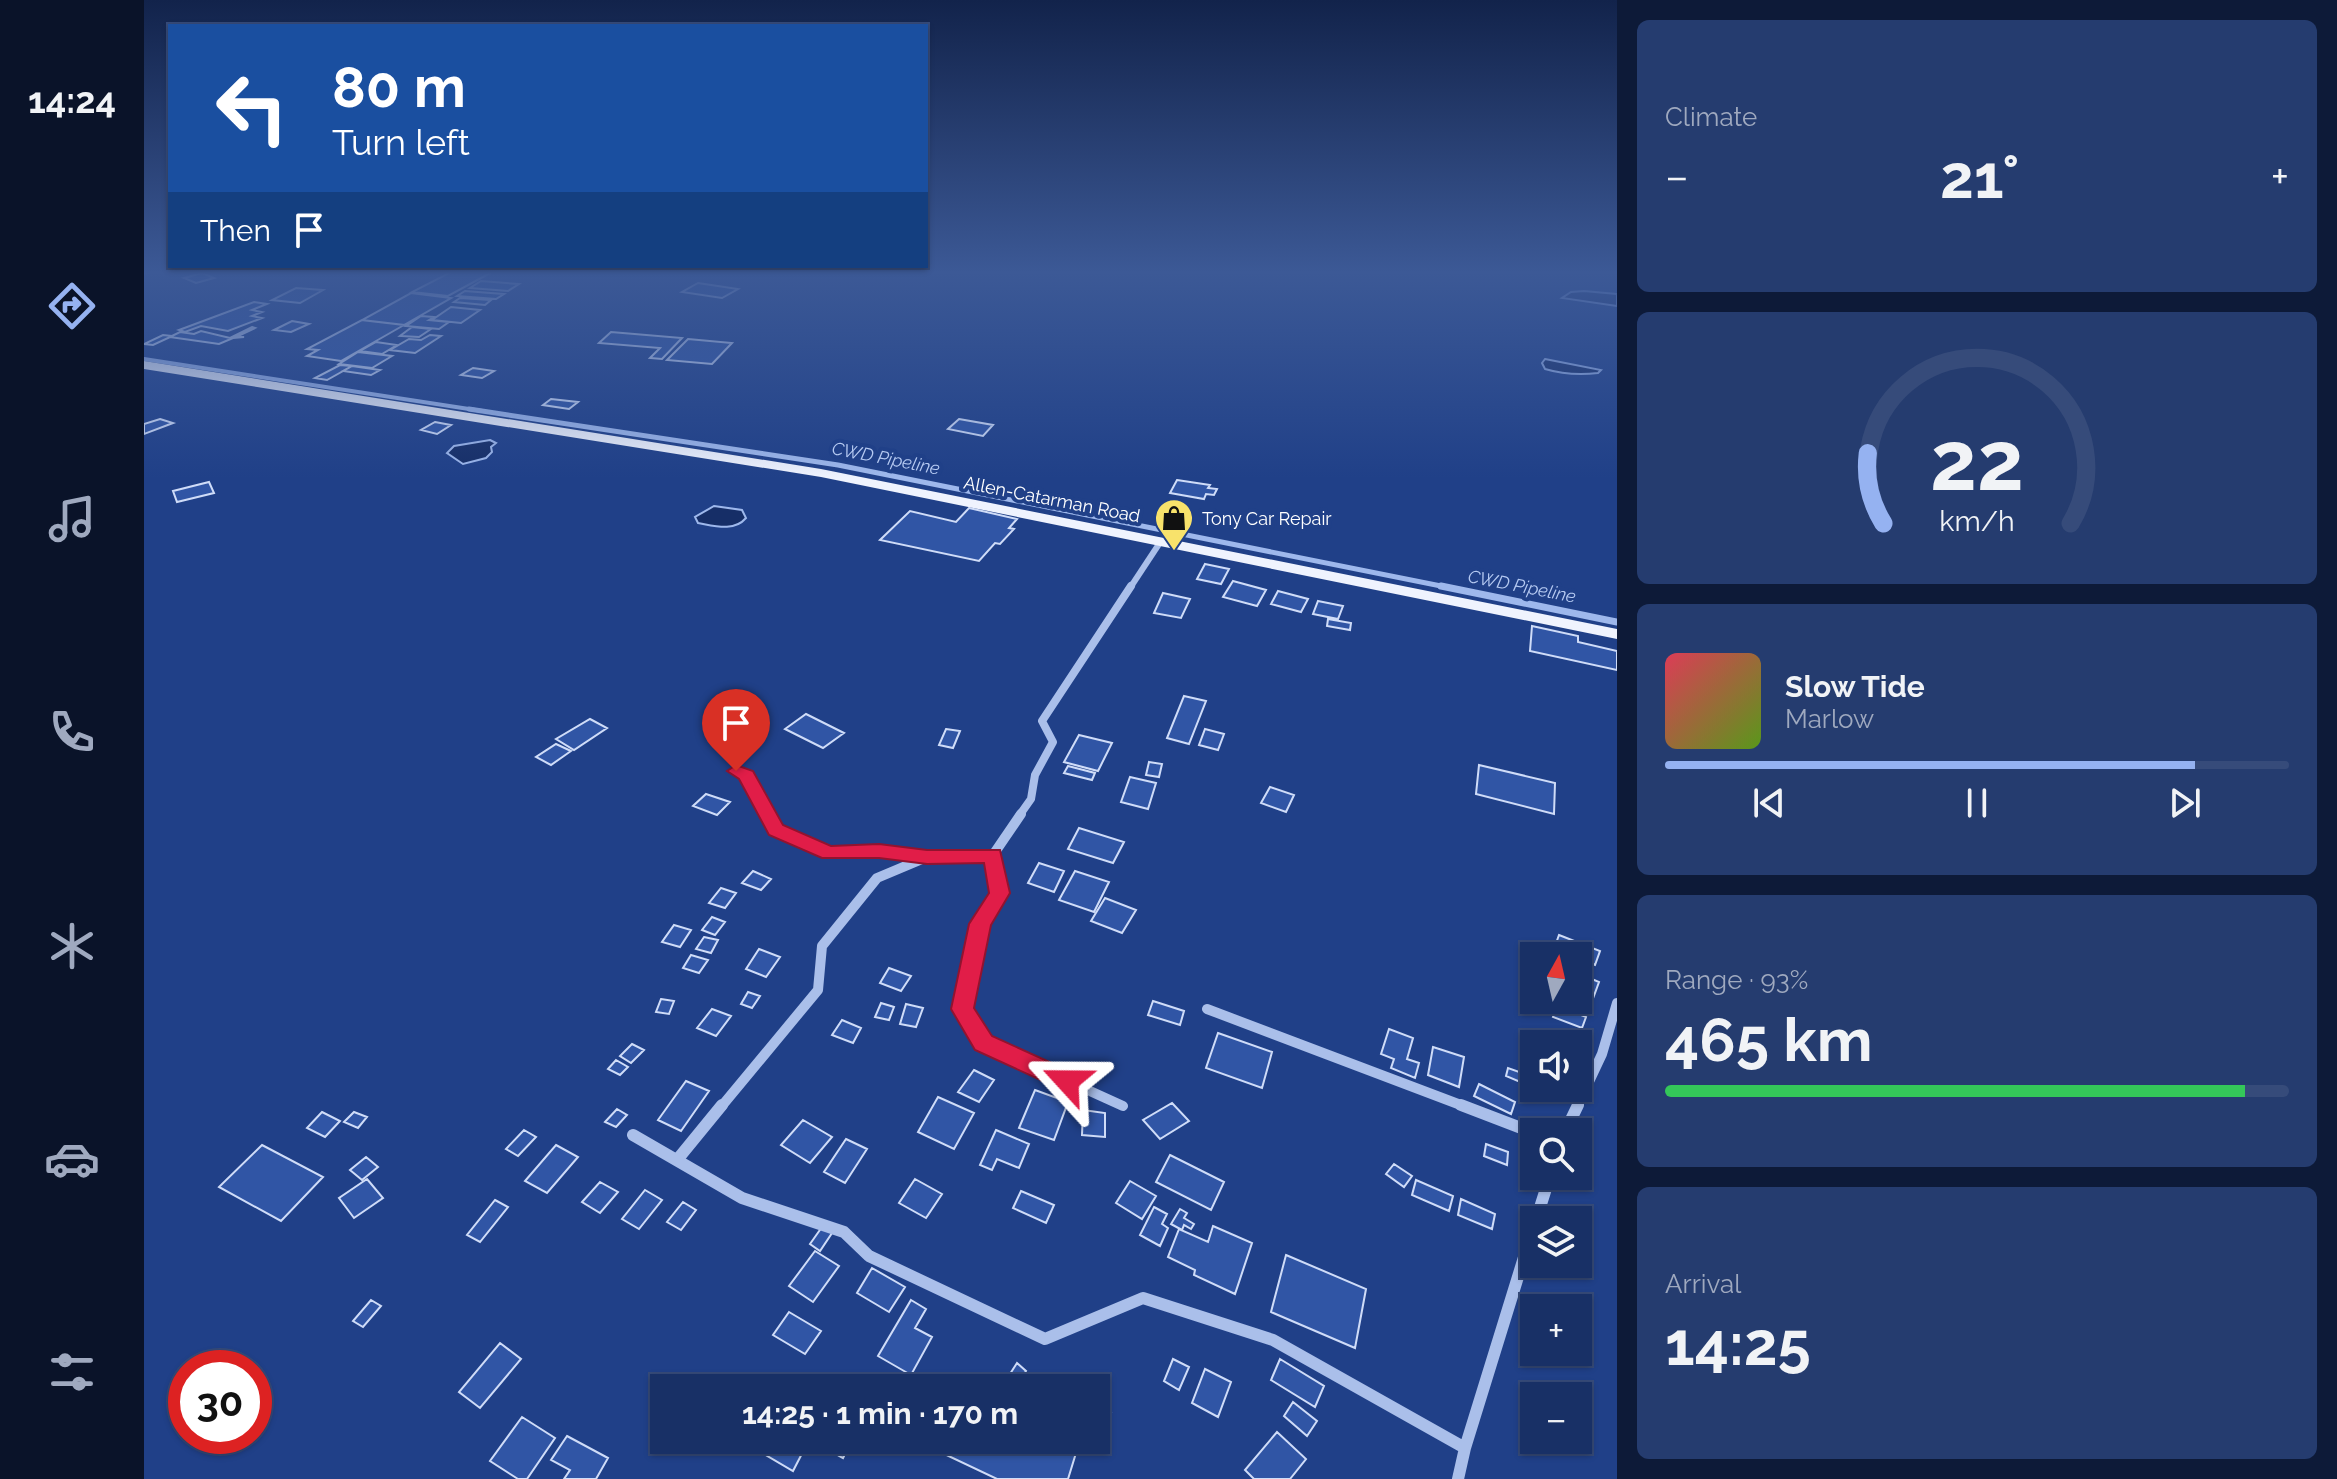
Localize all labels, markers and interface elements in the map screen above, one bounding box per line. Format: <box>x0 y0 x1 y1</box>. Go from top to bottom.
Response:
text: 80 m <box>332 54 466 120</box>
icon: left <box>200 56 304 160</box>
text: 14:24 <box>28 79 116 121</box>
text: Climate <box>1665 102 1757 132</box>
text: Turn left <box>332 121 470 163</box>
text: 21° <box>1940 142 2019 212</box>
text: − <box>1665 151 1689 202</box>
text: + <box>2271 151 2289 202</box>
icon: arrive <box>287 208 331 252</box>
text: Then <box>200 213 271 248</box>
icon: directions <box>44 278 100 334</box>
text: 22 <box>1930 411 2024 508</box>
water label: CWD Pipeline <box>830 437 942 479</box>
street label: Allen-Catarman Road <box>962 472 1142 526</box>
icon: music <box>44 491 100 547</box>
shop icon: Tony Car Repair <box>1153 497 1195 552</box>
text: km/h <box>1939 504 2015 538</box>
place label: Tony Car Repair <box>1202 508 1332 529</box>
water label: CWD Pipeline <box>1466 565 1578 607</box>
text: Slow Tide <box>1785 669 1925 704</box>
pin <box>702 689 770 771</box>
icon: arrive <box>714 701 758 745</box>
icon: phone <box>44 704 100 760</box>
text: Marlow <box>1785 704 1874 734</box>
icon: previous <box>1747 781 1791 825</box>
icon: pause <box>1955 781 1999 825</box>
icon: next <box>2163 781 2207 825</box>
icon: climate <box>44 918 100 974</box>
north arrow <box>1520 942 1592 1014</box>
map controls <box>1520 942 1592 1454</box>
text: Range · 93% <box>1665 965 1808 995</box>
text: 465 km <box>1665 1005 1873 1075</box>
button: sound <box>1520 1030 1592 1102</box>
position arrow <box>1025 1039 1109 1123</box>
button: search <box>1520 1118 1592 1190</box>
icon: car <box>44 1131 100 1187</box>
button: layers <box>1520 1206 1592 1278</box>
text: Arrival <box>1665 1269 1741 1299</box>
button: + <box>1520 1294 1592 1366</box>
text: 14:25 <box>1665 1309 1811 1379</box>
icon: filters <box>44 1344 100 1400</box>
speed limit sign: 30 <box>168 1350 272 1454</box>
button: − <box>1520 1382 1592 1454</box>
text: 14:25 · 1 min · 170 m <box>742 1396 1018 1431</box>

